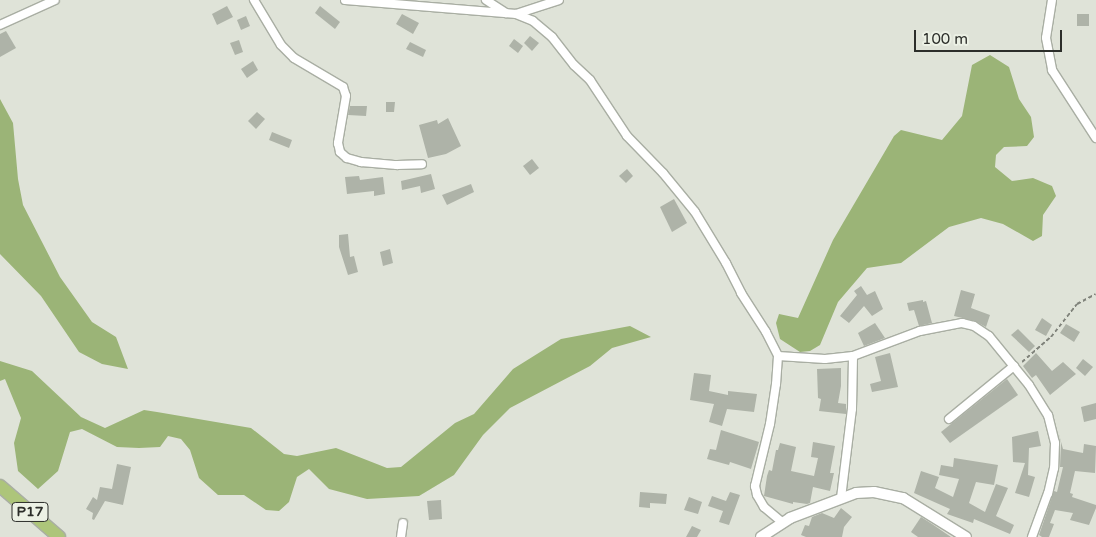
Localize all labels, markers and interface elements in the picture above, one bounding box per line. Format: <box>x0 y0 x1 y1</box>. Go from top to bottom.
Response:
scale bar <box>916 20 1064 52</box>
text: 100 m <box>922 30 968 48</box>
road number: P17 <box>11 501 49 524</box>

